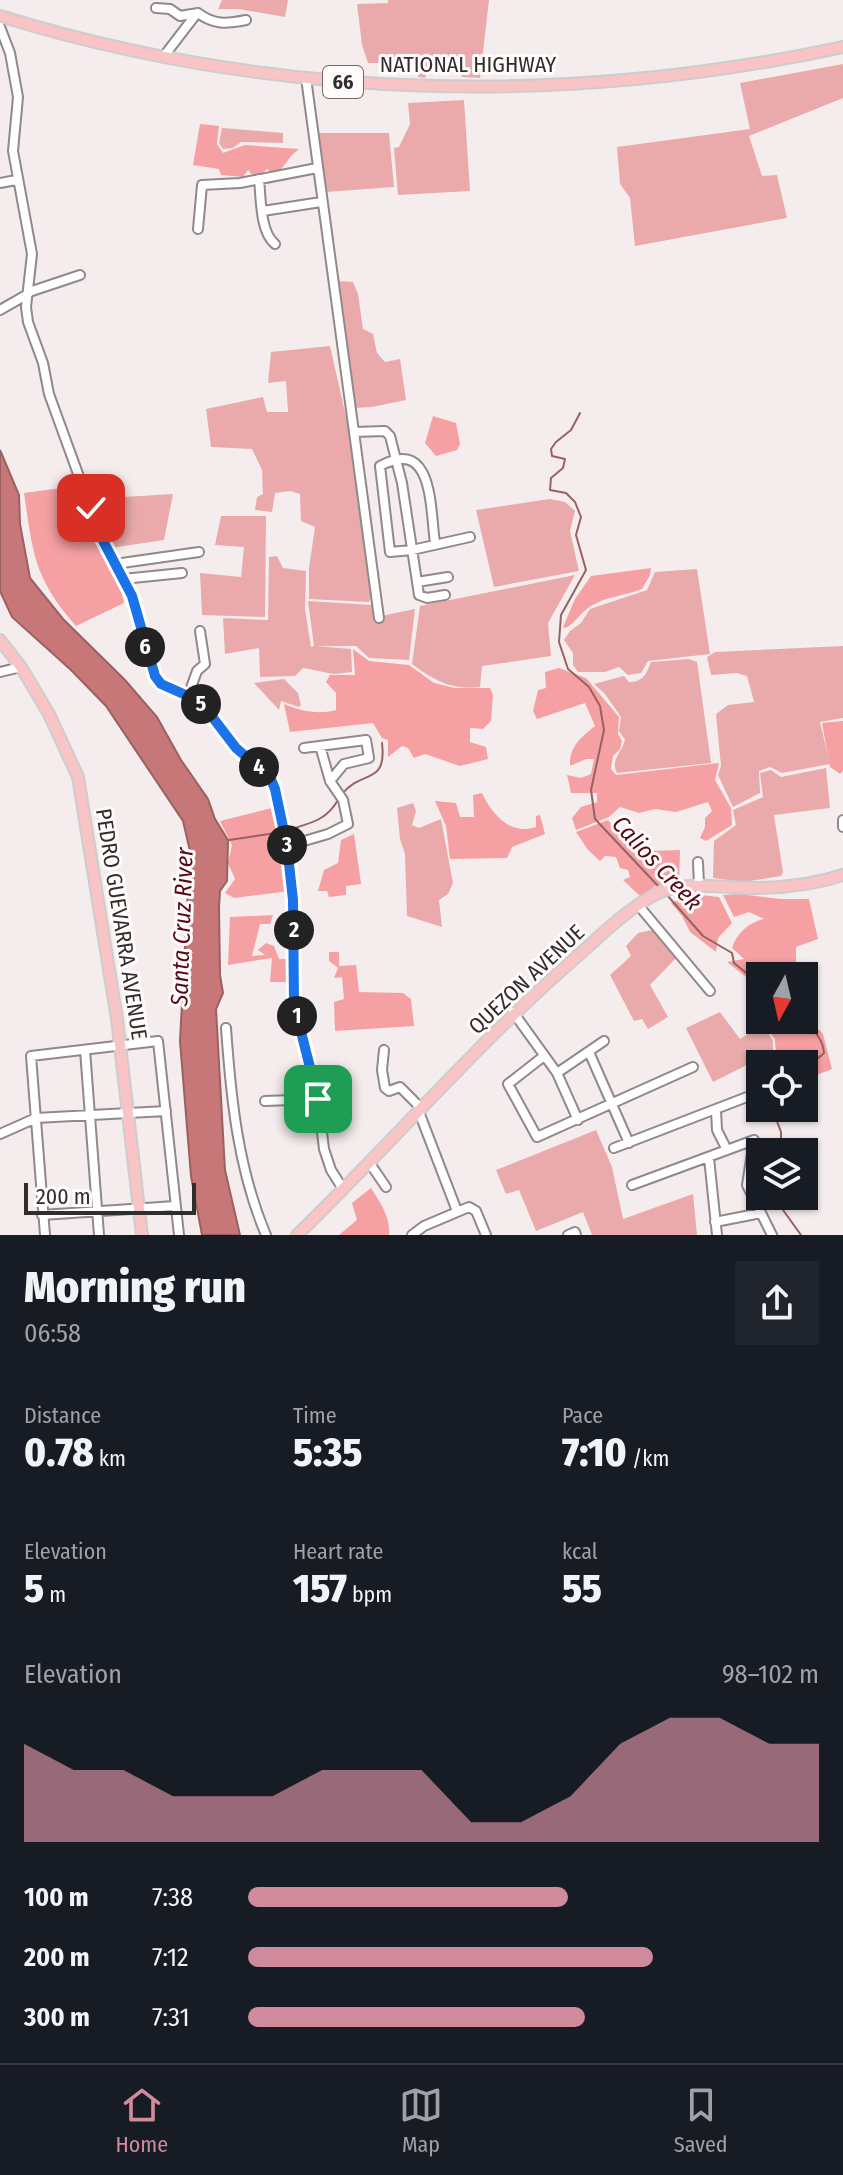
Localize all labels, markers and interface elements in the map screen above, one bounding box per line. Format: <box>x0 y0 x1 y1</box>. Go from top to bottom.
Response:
street label: NATIONAL HIGHWAY <box>380 51 556 78</box>
road number: 66 <box>323 66 363 98</box>
pin <box>57 474 125 542</box>
icon: check <box>69 486 113 530</box>
pin: 6 <box>125 627 165 667</box>
text: 6 <box>139 633 151 660</box>
pin: 5 <box>181 684 221 724</box>
text: 5 <box>196 690 206 717</box>
pin: 4 <box>239 747 279 787</box>
text: 4 <box>253 753 265 780</box>
street label: PEDRO GUEVARRA AVENUE <box>90 806 153 1042</box>
water label: Calios Creek <box>606 810 708 916</box>
pin: 3 <box>267 825 307 865</box>
text: 3 <box>282 831 292 858</box>
water label: Santa Cruz River <box>165 846 199 1008</box>
pin: 2 <box>274 910 314 950</box>
text: 2 <box>289 916 299 943</box>
street label: QUEZON AVENUE <box>463 919 590 1040</box>
north arrow <box>746 962 818 1034</box>
map controls <box>746 962 818 1210</box>
pin: 1 <box>277 996 317 1036</box>
text: 1 <box>292 1002 302 1029</box>
button: locate <box>746 1050 818 1122</box>
pin <box>284 1065 352 1133</box>
icon: arrive <box>296 1077 340 1121</box>
button: layers <box>746 1138 818 1210</box>
scale bar <box>24 1179 196 1215</box>
text: 200 m <box>36 1183 91 1210</box>
text: Morning run <box>24 1261 246 1314</box>
button: share <box>735 1261 819 1345</box>
text: 06:58 <box>24 1318 81 1349</box>
text: Distance <box>24 1402 101 1429</box>
text: Time <box>293 1402 337 1429</box>
text: Pace <box>562 1402 603 1429</box>
text: 0.78 <box>24 1429 94 1477</box>
text: 5:35 <box>293 1429 362 1477</box>
text: 7:10 <box>562 1429 627 1477</box>
text: km <box>94 1445 126 1472</box>
text: /km <box>627 1445 669 1472</box>
text: Elevation <box>24 1538 107 1565</box>
text: Heart rate <box>293 1538 383 1565</box>
text: kcal <box>562 1538 598 1565</box>
text: 5 <box>24 1565 44 1613</box>
text: 157 <box>293 1565 347 1613</box>
text: 55 <box>562 1565 602 1613</box>
text: m <box>44 1581 66 1608</box>
text: bpm <box>347 1581 392 1608</box>
text: Elevation <box>24 1659 122 1690</box>
text: 98–102 m <box>722 1659 819 1690</box>
text: 100 m <box>24 1882 89 1913</box>
text: 7:38 <box>152 1882 193 1913</box>
text: 200 m <box>24 1942 90 1973</box>
text: 7:12 <box>152 1942 189 1973</box>
text: 300 m <box>24 2002 90 2033</box>
text: 7:31 <box>152 2002 190 2033</box>
tab: Home <box>115 2083 168 2158</box>
tab: Map <box>399 2083 443 2158</box>
tab: Saved <box>674 2083 728 2158</box>

